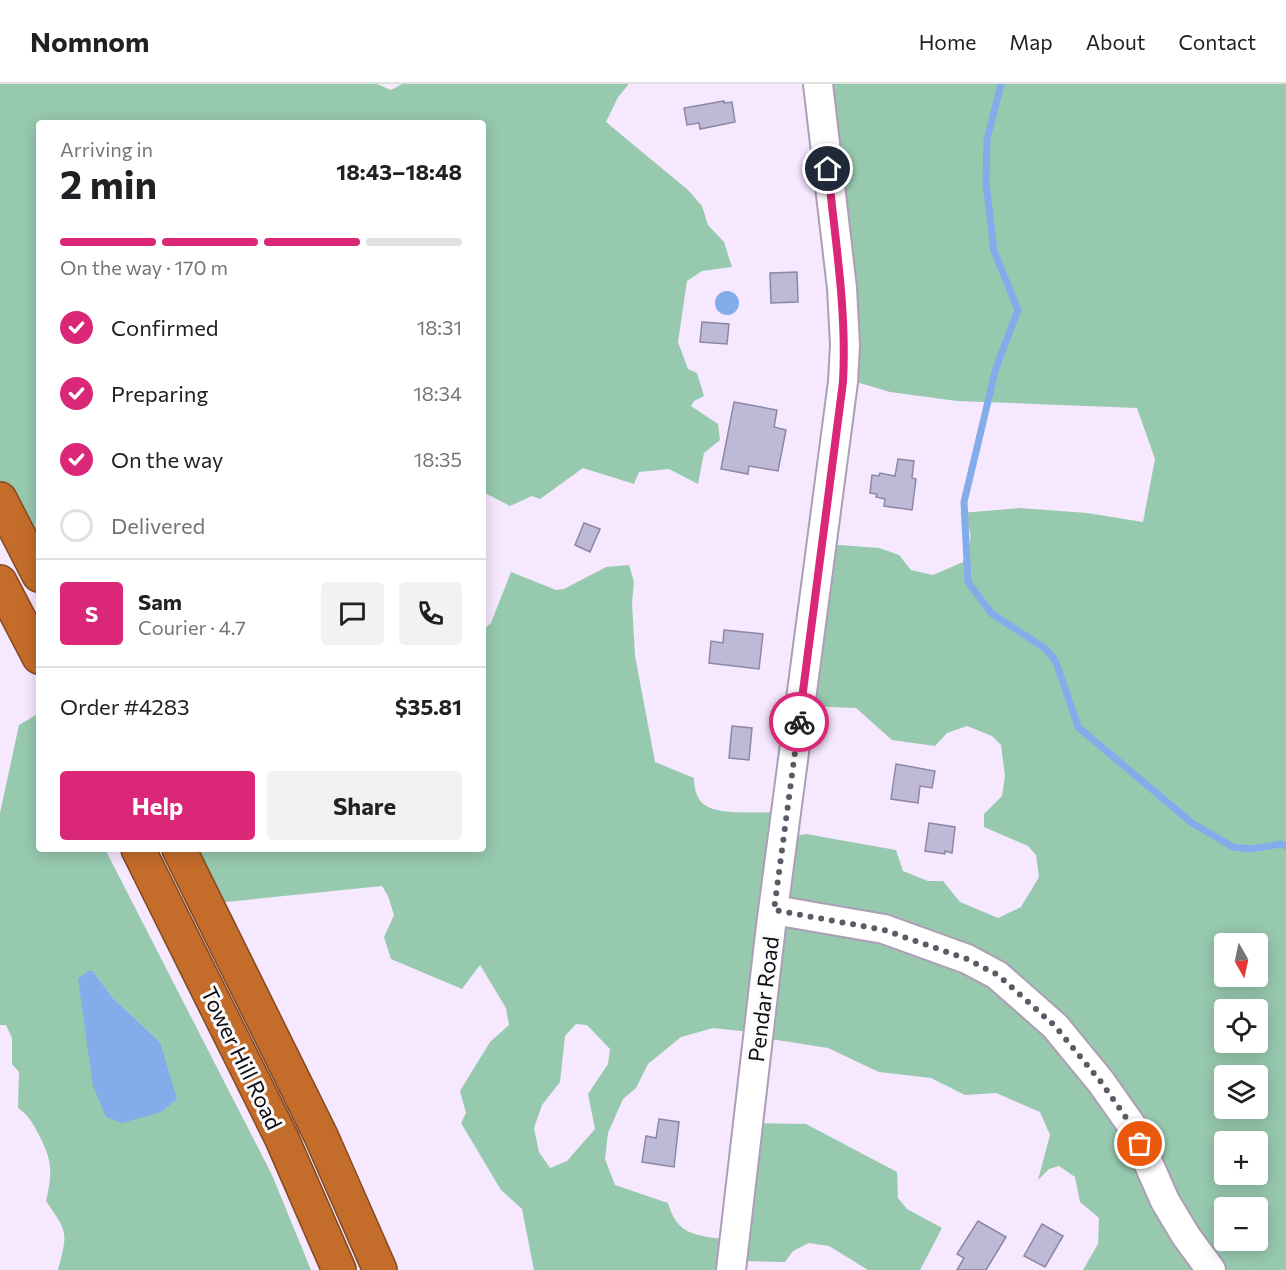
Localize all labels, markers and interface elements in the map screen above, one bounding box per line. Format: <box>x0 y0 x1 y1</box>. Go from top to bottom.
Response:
text: Nomnom <box>30 24 150 58</box>
text: Home <box>919 29 976 54</box>
text: Map <box>1009 29 1053 54</box>
text: About <box>1086 29 1145 54</box>
text: Contact <box>1178 29 1256 54</box>
text: Arriving in <box>60 137 153 161</box>
pin <box>802 143 853 194</box>
icon: home <box>811 152 844 185</box>
text: 18:43–18:48 <box>336 158 462 185</box>
text: 2 min <box>60 159 157 207</box>
text: On the way · 170 m <box>60 255 228 279</box>
icon: check <box>60 311 93 344</box>
text: Confirmed <box>111 314 218 341</box>
text: 18:31 <box>417 315 462 339</box>
icon: check <box>60 377 93 410</box>
text: Preparing <box>111 380 208 407</box>
text: 18:34 <box>413 381 462 405</box>
icon: check <box>60 443 93 476</box>
text: On the way <box>111 446 223 473</box>
text: 18:35 <box>414 447 462 471</box>
text: Delivered <box>111 512 205 539</box>
button: chat <box>321 582 384 645</box>
button: phone <box>399 582 462 645</box>
text: Sam <box>138 588 182 615</box>
text: S <box>85 600 98 627</box>
text: Courier · 4.7 <box>138 615 246 639</box>
courier <box>769 692 829 752</box>
text: Order #4283 <box>60 693 190 720</box>
text: $35.81 <box>395 693 462 720</box>
icon: bike <box>783 706 816 739</box>
button: Help <box>60 771 255 840</box>
button: Share <box>267 771 462 840</box>
north arrow <box>1214 933 1268 987</box>
map controls <box>1214 933 1268 1251</box>
street label: Pendar Road <box>742 935 784 1063</box>
street label: Tower Hill Road <box>196 982 288 1134</box>
button: locate <box>1214 999 1268 1053</box>
button: layers <box>1214 1065 1268 1119</box>
pin <box>1114 1118 1165 1169</box>
icon: bag <box>1123 1127 1156 1160</box>
button: + <box>1214 1131 1268 1185</box>
button: − <box>1214 1197 1268 1251</box>

